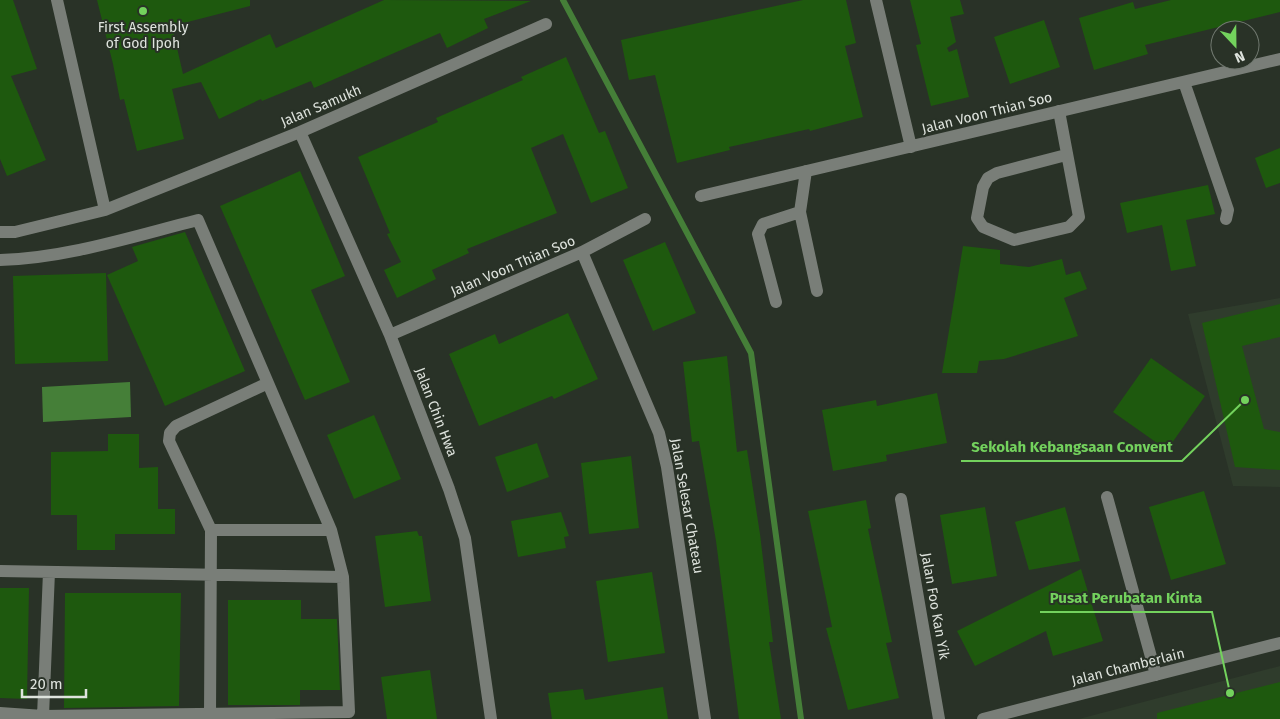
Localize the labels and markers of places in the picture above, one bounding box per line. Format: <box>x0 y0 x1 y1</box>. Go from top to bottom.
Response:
marker: First Assembly of God Ipoh <box>137 5 149 17</box>
place label: First Assembly of God Ipoh <box>98 19 188 52</box>
callout: Sekolah Kebangsaan Convent <box>961 431 1182 461</box>
callout: Pusat Perubatan Kinta <box>1040 582 1212 612</box>

